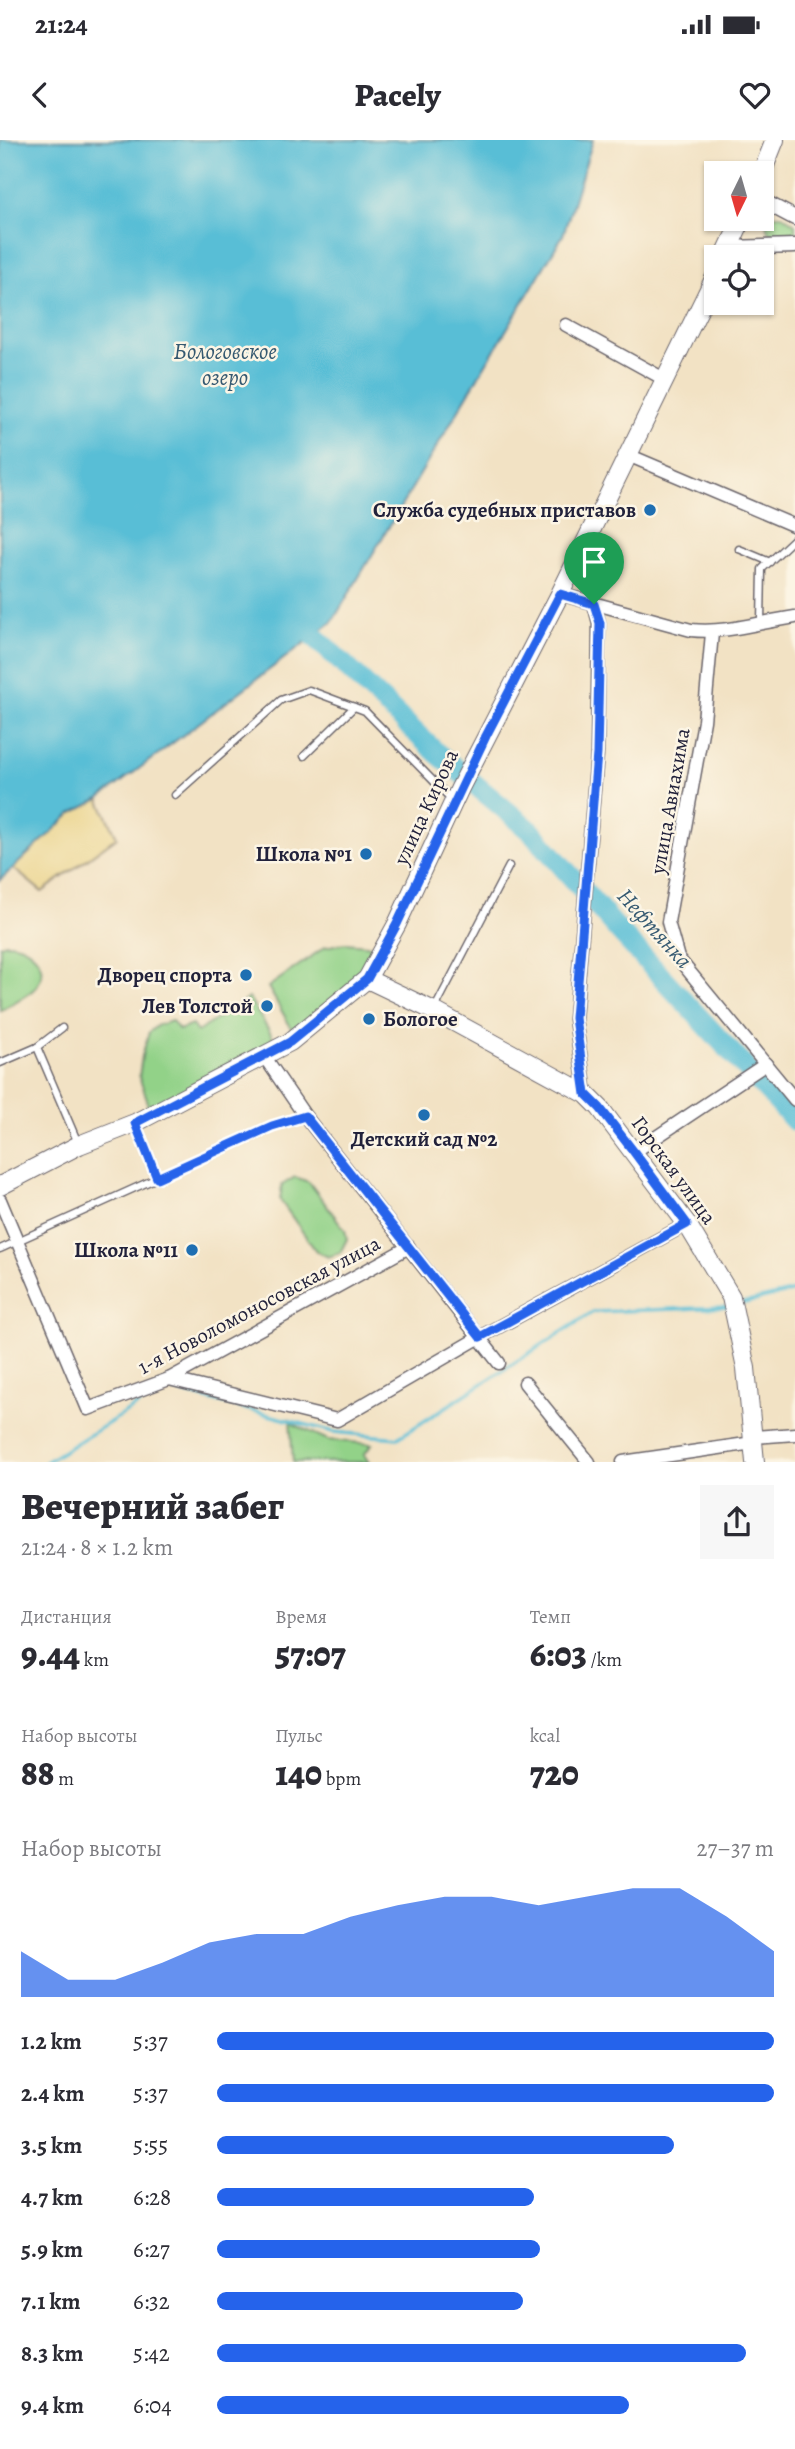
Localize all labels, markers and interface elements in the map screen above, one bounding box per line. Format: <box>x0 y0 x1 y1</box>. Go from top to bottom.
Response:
text: 21:24 <box>35 7 88 42</box>
text: Pacely <box>354 73 441 117</box>
icon: back <box>21 76 59 114</box>
icon: heart <box>736 76 774 114</box>
north arrow <box>704 161 774 231</box>
map controls <box>704 161 774 315</box>
button: locate <box>704 245 774 315</box>
water label: Бологовское озеро <box>173 336 277 393</box>
place label: Служба судебных приставов <box>373 496 636 524</box>
marker: Служба судебных приставов <box>642 502 658 518</box>
pin <box>564 532 624 604</box>
icon: arrive <box>575 543 613 581</box>
street label: улица Авиахима <box>643 725 697 877</box>
street label: улица Кирова <box>387 744 465 870</box>
place label: Школа №1 <box>255 840 352 868</box>
marker: Школа №1 <box>358 846 374 862</box>
water label: Нефтянка <box>610 881 699 976</box>
place label: Дворец спорта <box>98 961 232 989</box>
marker: Дворец спорта <box>238 967 254 983</box>
place label: Лев Толстой <box>142 992 253 1020</box>
marker: Лев Толстой <box>259 998 275 1014</box>
place label: Бологое <box>383 1005 458 1033</box>
marker: Бологое <box>361 1011 377 1027</box>
marker: Детский сад №2 <box>416 1107 432 1123</box>
street label: Горская улица <box>625 1110 723 1230</box>
place label: Детский сад №2 <box>351 1125 497 1153</box>
street label: 1-я Новоломоносовская улица <box>133 1229 385 1381</box>
place label: Школа №11 <box>74 1236 178 1264</box>
marker: Школа №11 <box>184 1242 200 1258</box>
text: Вечерний забег <box>21 1480 284 1532</box>
button: share <box>700 1485 774 1559</box>
text: 21:24 · 8 × 1.2 km <box>21 1532 173 1563</box>
text: Дистанция <box>21 1604 112 1630</box>
text: Время <box>275 1604 327 1630</box>
text: Темп <box>530 1604 571 1630</box>
text: 9.44 <box>21 1630 80 1678</box>
text: 57:07 <box>275 1630 346 1678</box>
text: 6:03 <box>530 1630 587 1678</box>
text: km <box>80 1647 109 1673</box>
text: /km <box>587 1647 622 1673</box>
text: Набор высоты <box>21 1723 137 1749</box>
text: Пульс <box>275 1723 323 1749</box>
text: kcal <box>530 1723 560 1749</box>
text: 88 <box>21 1749 54 1797</box>
text: 140 <box>275 1749 322 1797</box>
text: 720 <box>530 1749 579 1797</box>
text: m <box>54 1766 74 1792</box>
text: bpm <box>322 1766 361 1792</box>
text: Набор высоты <box>21 1833 162 1864</box>
text: 27–37 m <box>697 1833 774 1864</box>
text: 1.2 km <box>21 2026 82 2057</box>
text: 5:37 <box>133 2026 168 2057</box>
text: 2.4 km <box>21 2078 84 2109</box>
text: 5:37 <box>133 2078 168 2109</box>
text: 3.5 km <box>21 2130 82 2161</box>
text: 5:55 <box>133 2130 168 2161</box>
text: 4.7 km <box>21 2182 83 2213</box>
text: 6:28 <box>133 2182 171 2213</box>
text: 5.9 km <box>21 2234 83 2265</box>
text: 6:27 <box>133 2234 170 2265</box>
text: 7.1 km <box>21 2286 81 2317</box>
text: 6:32 <box>133 2286 170 2317</box>
text: 8.3 km <box>21 2338 83 2369</box>
text: 5:42 <box>133 2338 170 2369</box>
text: 9.4 km <box>21 2390 84 2421</box>
text: 6:04 <box>133 2390 172 2421</box>

